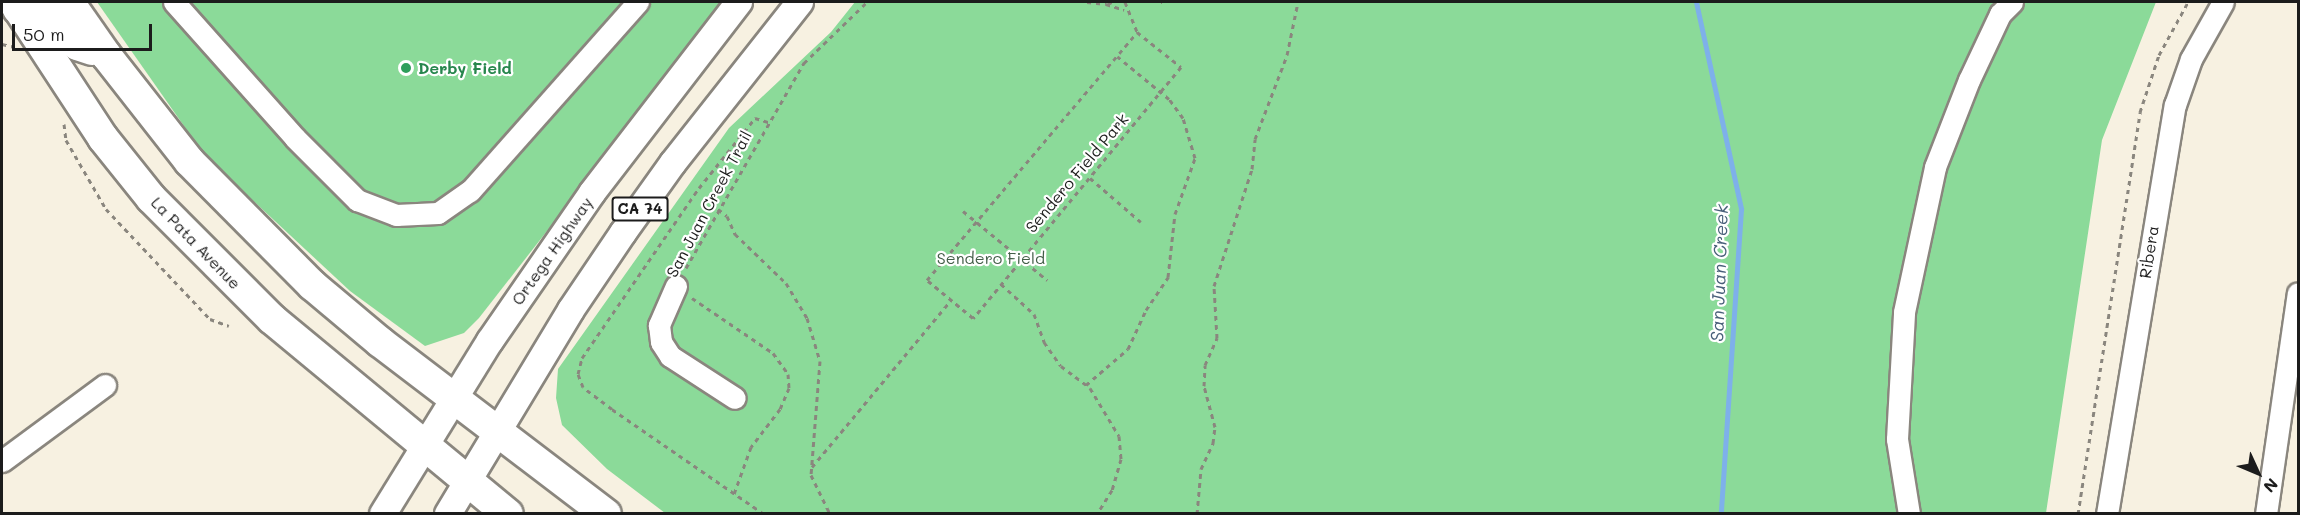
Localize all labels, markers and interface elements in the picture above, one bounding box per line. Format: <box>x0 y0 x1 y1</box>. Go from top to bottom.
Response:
scale bar <box>15 12 154 50</box>
text: 50 m <box>23 22 65 46</box>
place label: Derby Field <box>418 58 512 78</box>
marker: Derby Field <box>399 61 413 75</box>
street label: Sendero Field Park <box>1022 109 1132 237</box>
street label: San Juan Creek Trail <box>662 127 756 281</box>
street label: La Pata Avenue <box>147 193 245 293</box>
street label: Ortega Highway <box>508 193 596 309</box>
road number: CA 74 <box>612 197 668 221</box>
water label: San Juan Creek <box>1706 204 1732 342</box>
street label: Ribera <box>2135 224 2163 280</box>
park label: Sendero Field <box>937 248 1045 268</box>
north arrow <box>2228 443 2288 503</box>
text: N <box>2260 474 2283 498</box>

